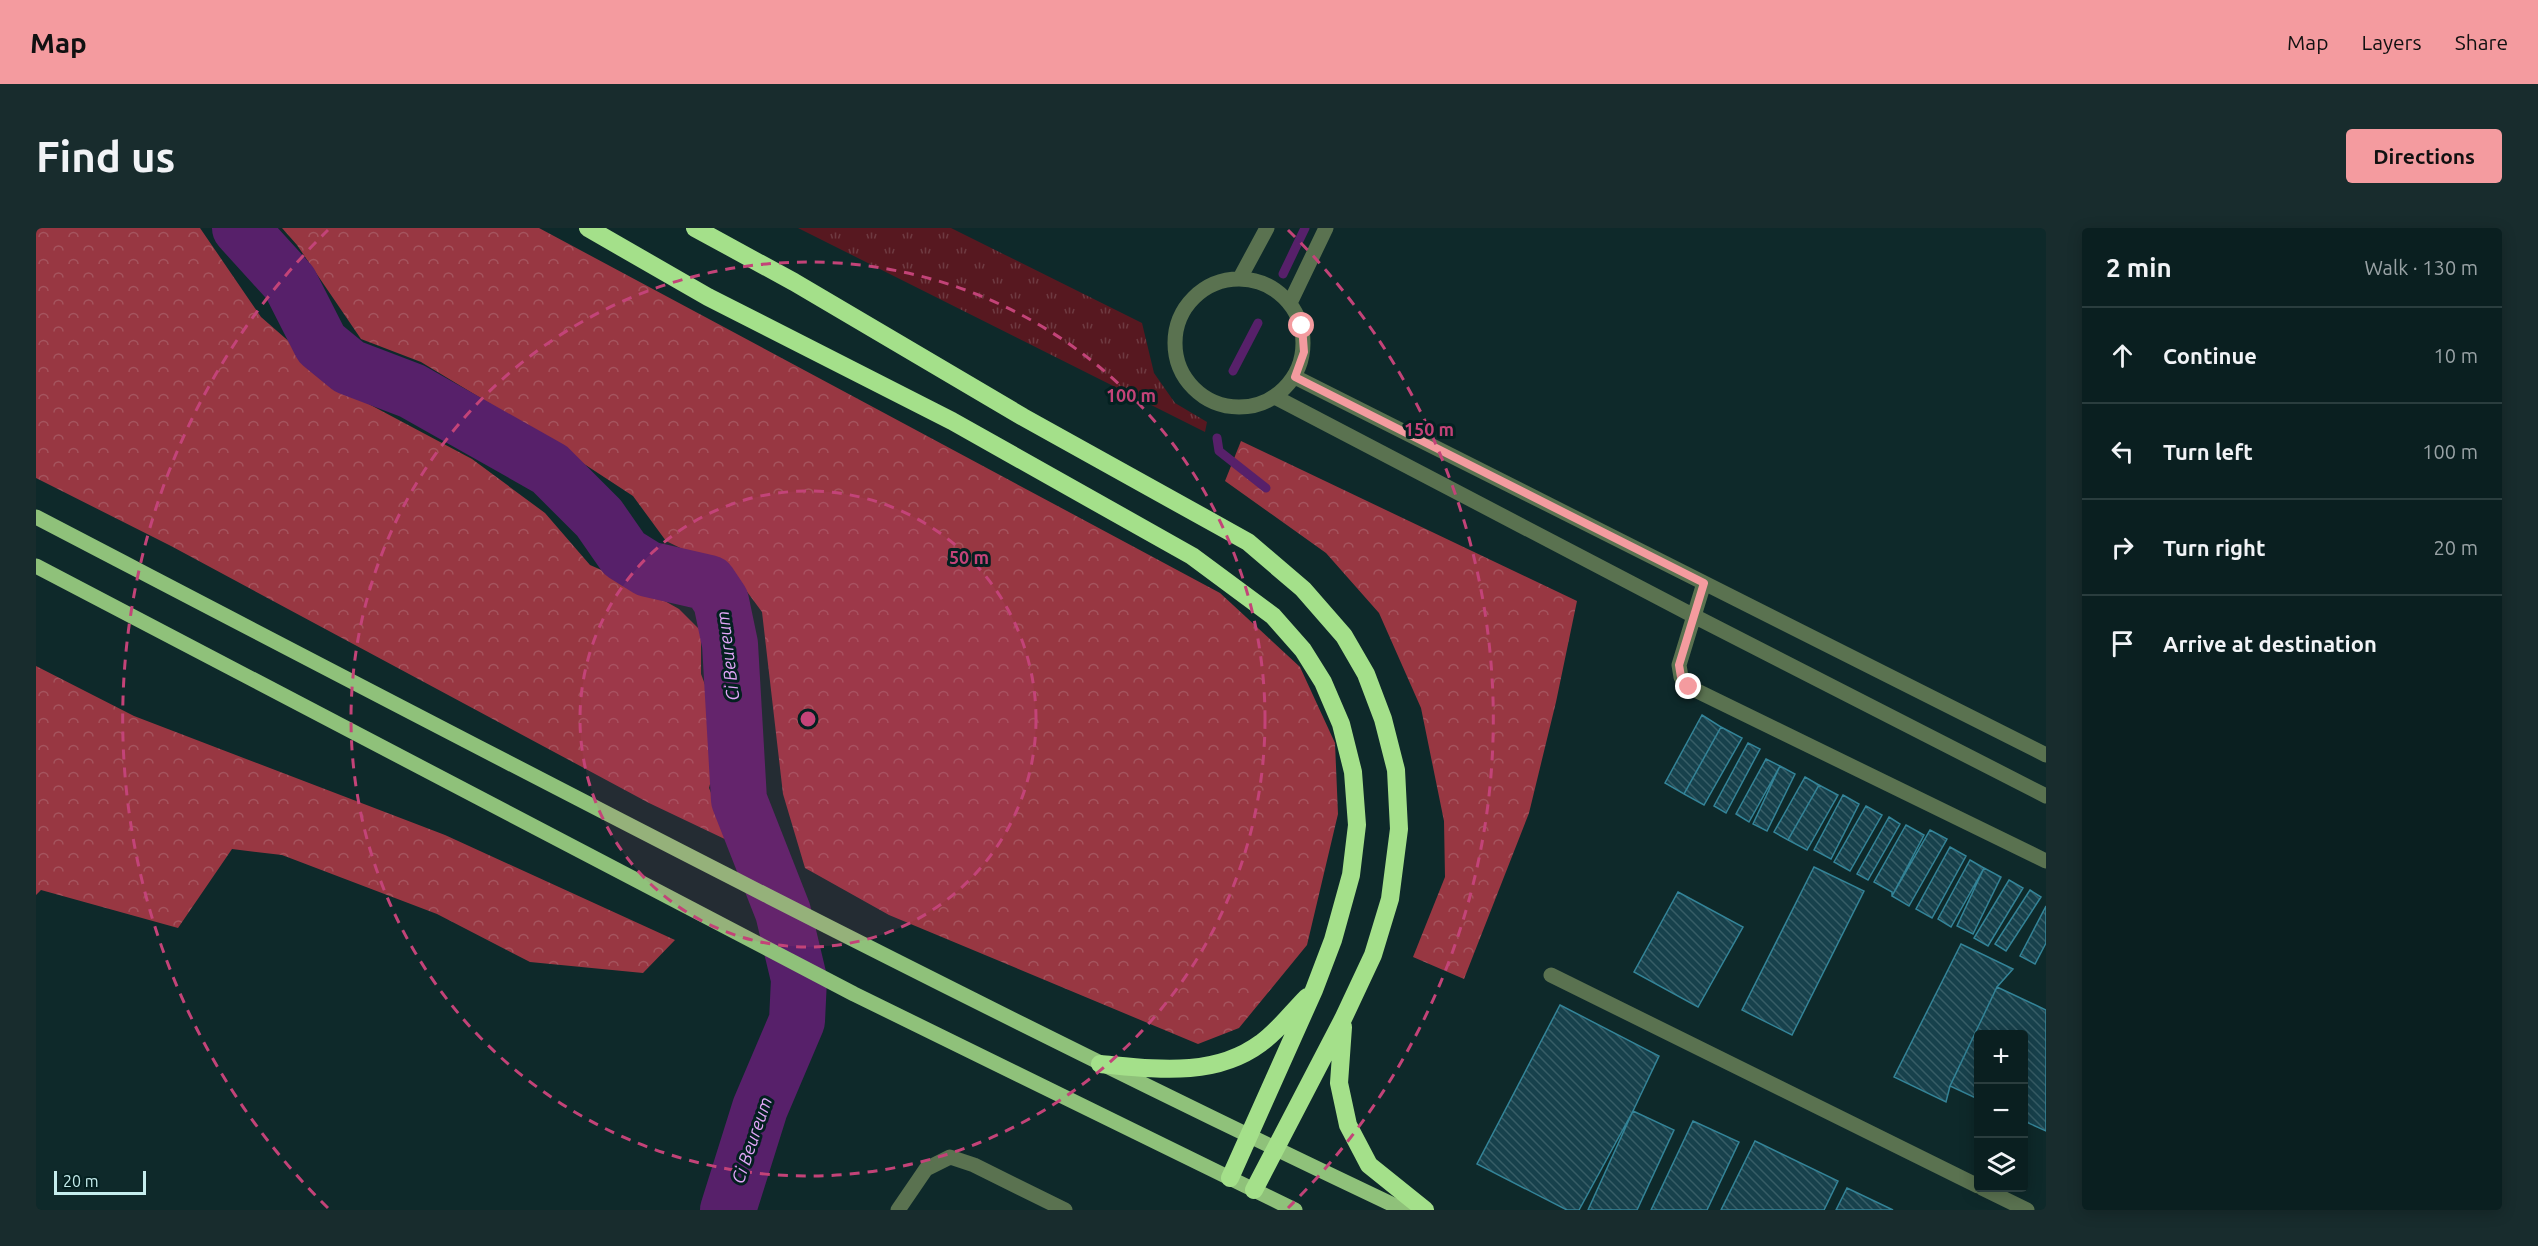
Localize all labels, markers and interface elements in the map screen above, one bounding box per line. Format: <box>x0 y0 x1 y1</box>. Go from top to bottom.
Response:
text: Map <box>30 27 87 58</box>
text: Map <box>2287 30 2328 54</box>
text: Layers <box>2361 30 2422 54</box>
text: Share <box>2455 30 2508 54</box>
button: Directions <box>2346 129 2502 183</box>
text: Find us <box>36 133 175 180</box>
text: 2 min <box>2106 253 2172 282</box>
text: Walk · 130 m <box>2365 256 2478 279</box>
route start <box>1288 312 1314 338</box>
icon: ahead <box>2106 339 2139 372</box>
text: Continue <box>2163 343 2257 368</box>
text: 10 m <box>2434 344 2478 367</box>
text: 100 m <box>1106 385 1156 405</box>
text: 150 m <box>1404 419 1454 439</box>
icon: left <box>2106 435 2139 468</box>
text: Turn left <box>2163 439 2253 464</box>
text: 100 m <box>2422 440 2478 463</box>
icon: right <box>2106 531 2139 564</box>
text: Turn right <box>2163 535 2265 560</box>
text: 20 m <box>2434 536 2478 559</box>
text: 50 m <box>949 547 989 567</box>
water label: Ci Beureum <box>712 610 742 702</box>
icon: arrive <box>2106 627 2139 660</box>
text: Arrive at destination <box>2163 631 2377 656</box>
route end <box>1675 673 1701 699</box>
centre of rings <box>798 709 818 729</box>
map controls <box>1974 1030 2028 1192</box>
button: + <box>1974 1030 2028 1084</box>
button: − <box>1974 1084 2028 1138</box>
water label: Ci Beureum <box>727 1094 775 1186</box>
button: layers <box>1974 1138 2028 1192</box>
scale bar <box>54 1168 146 1196</box>
text: 20 m <box>63 1172 99 1190</box>

